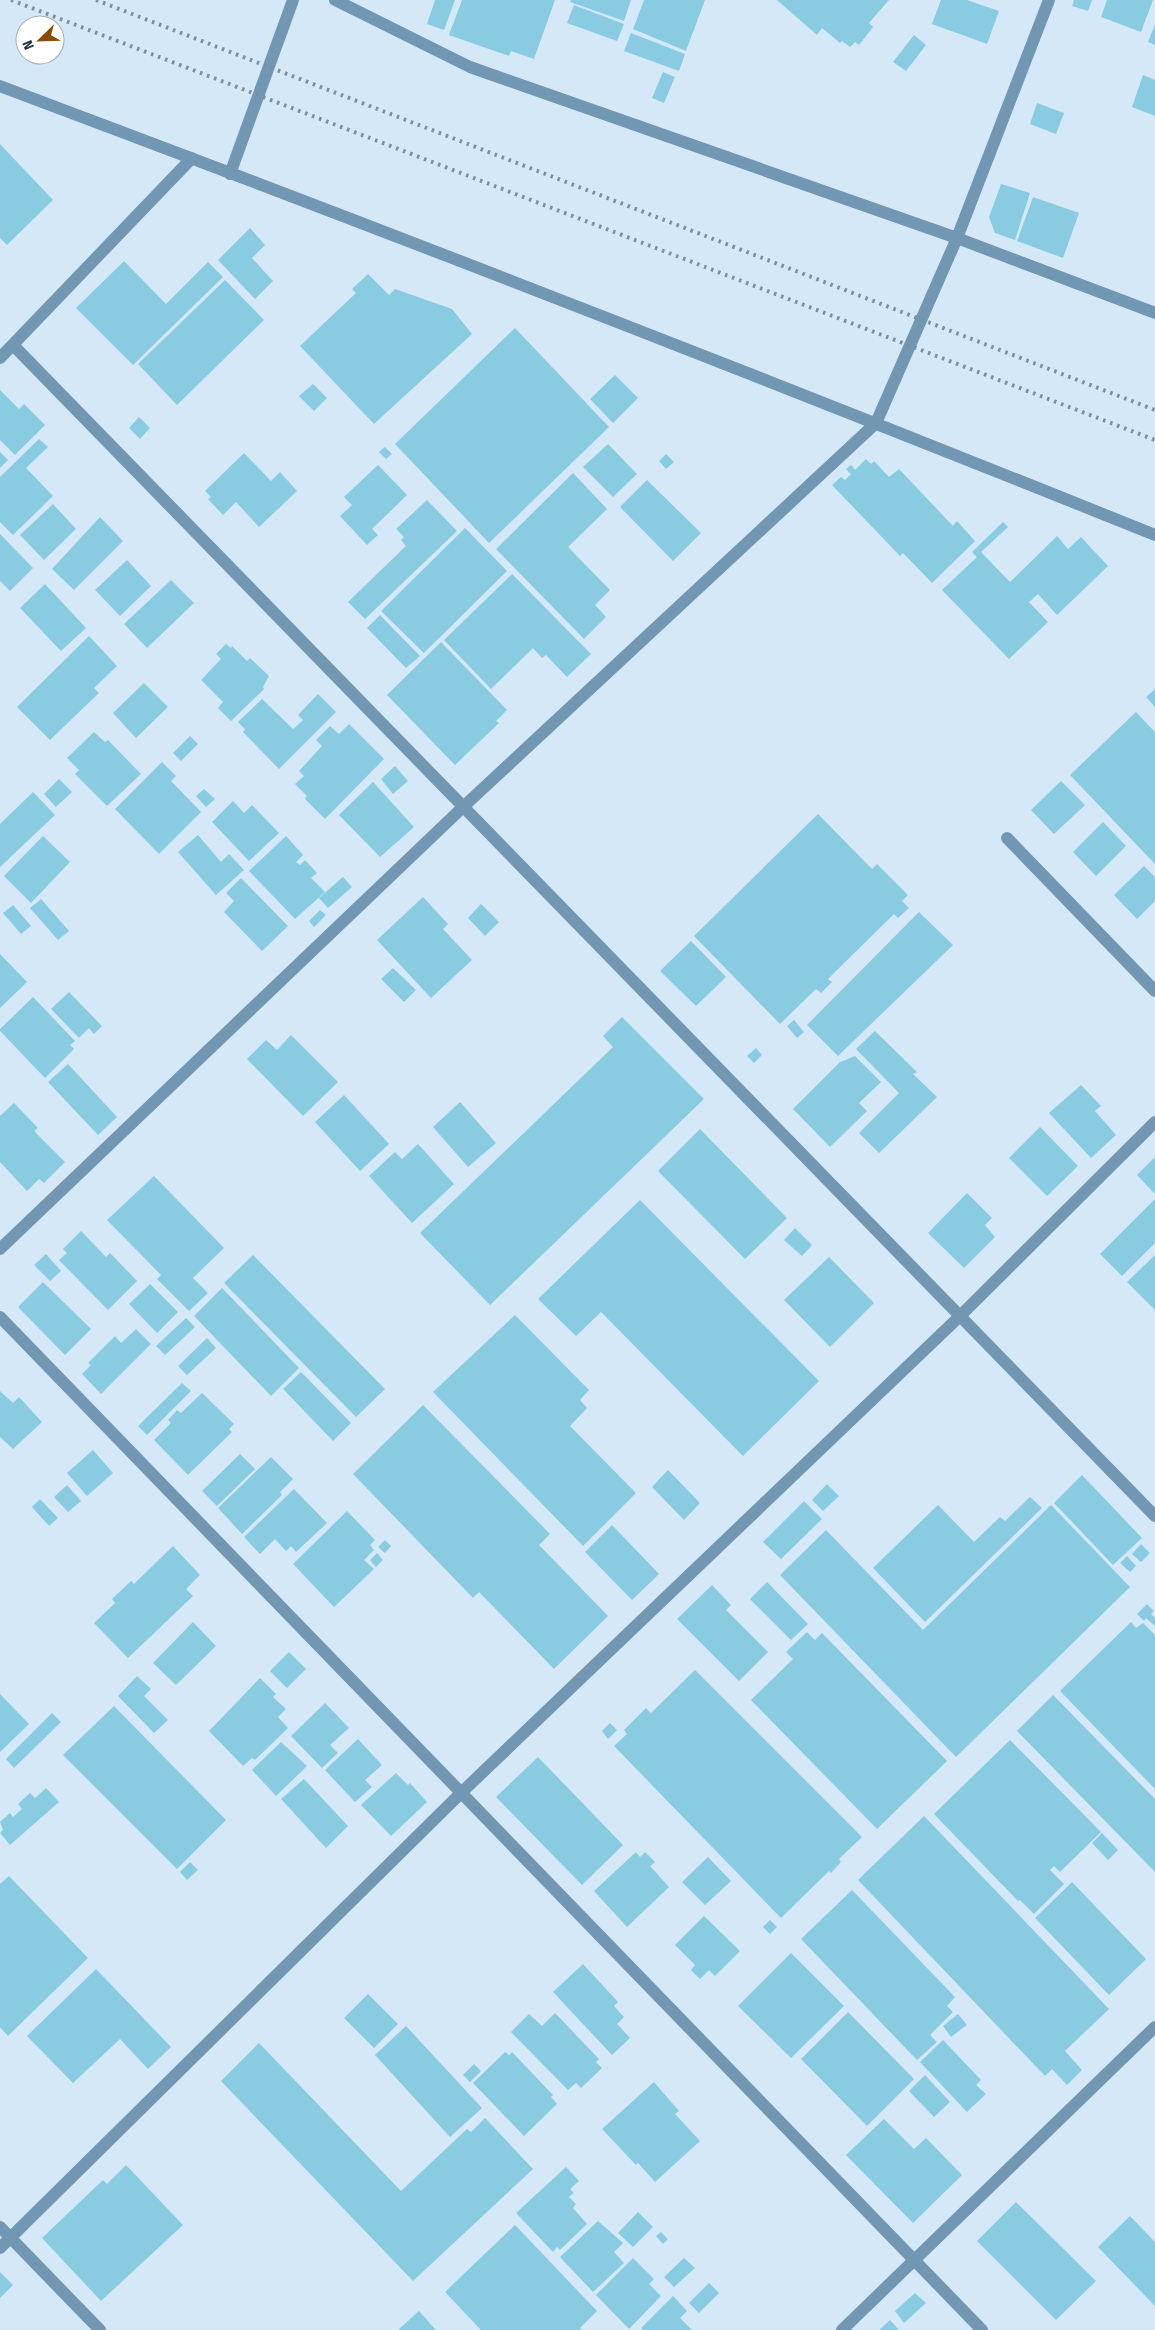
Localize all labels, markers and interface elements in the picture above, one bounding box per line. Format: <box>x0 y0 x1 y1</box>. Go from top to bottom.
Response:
north arrow <box>15 15 65 65</box>
text: N <box>19 38 38 52</box>

